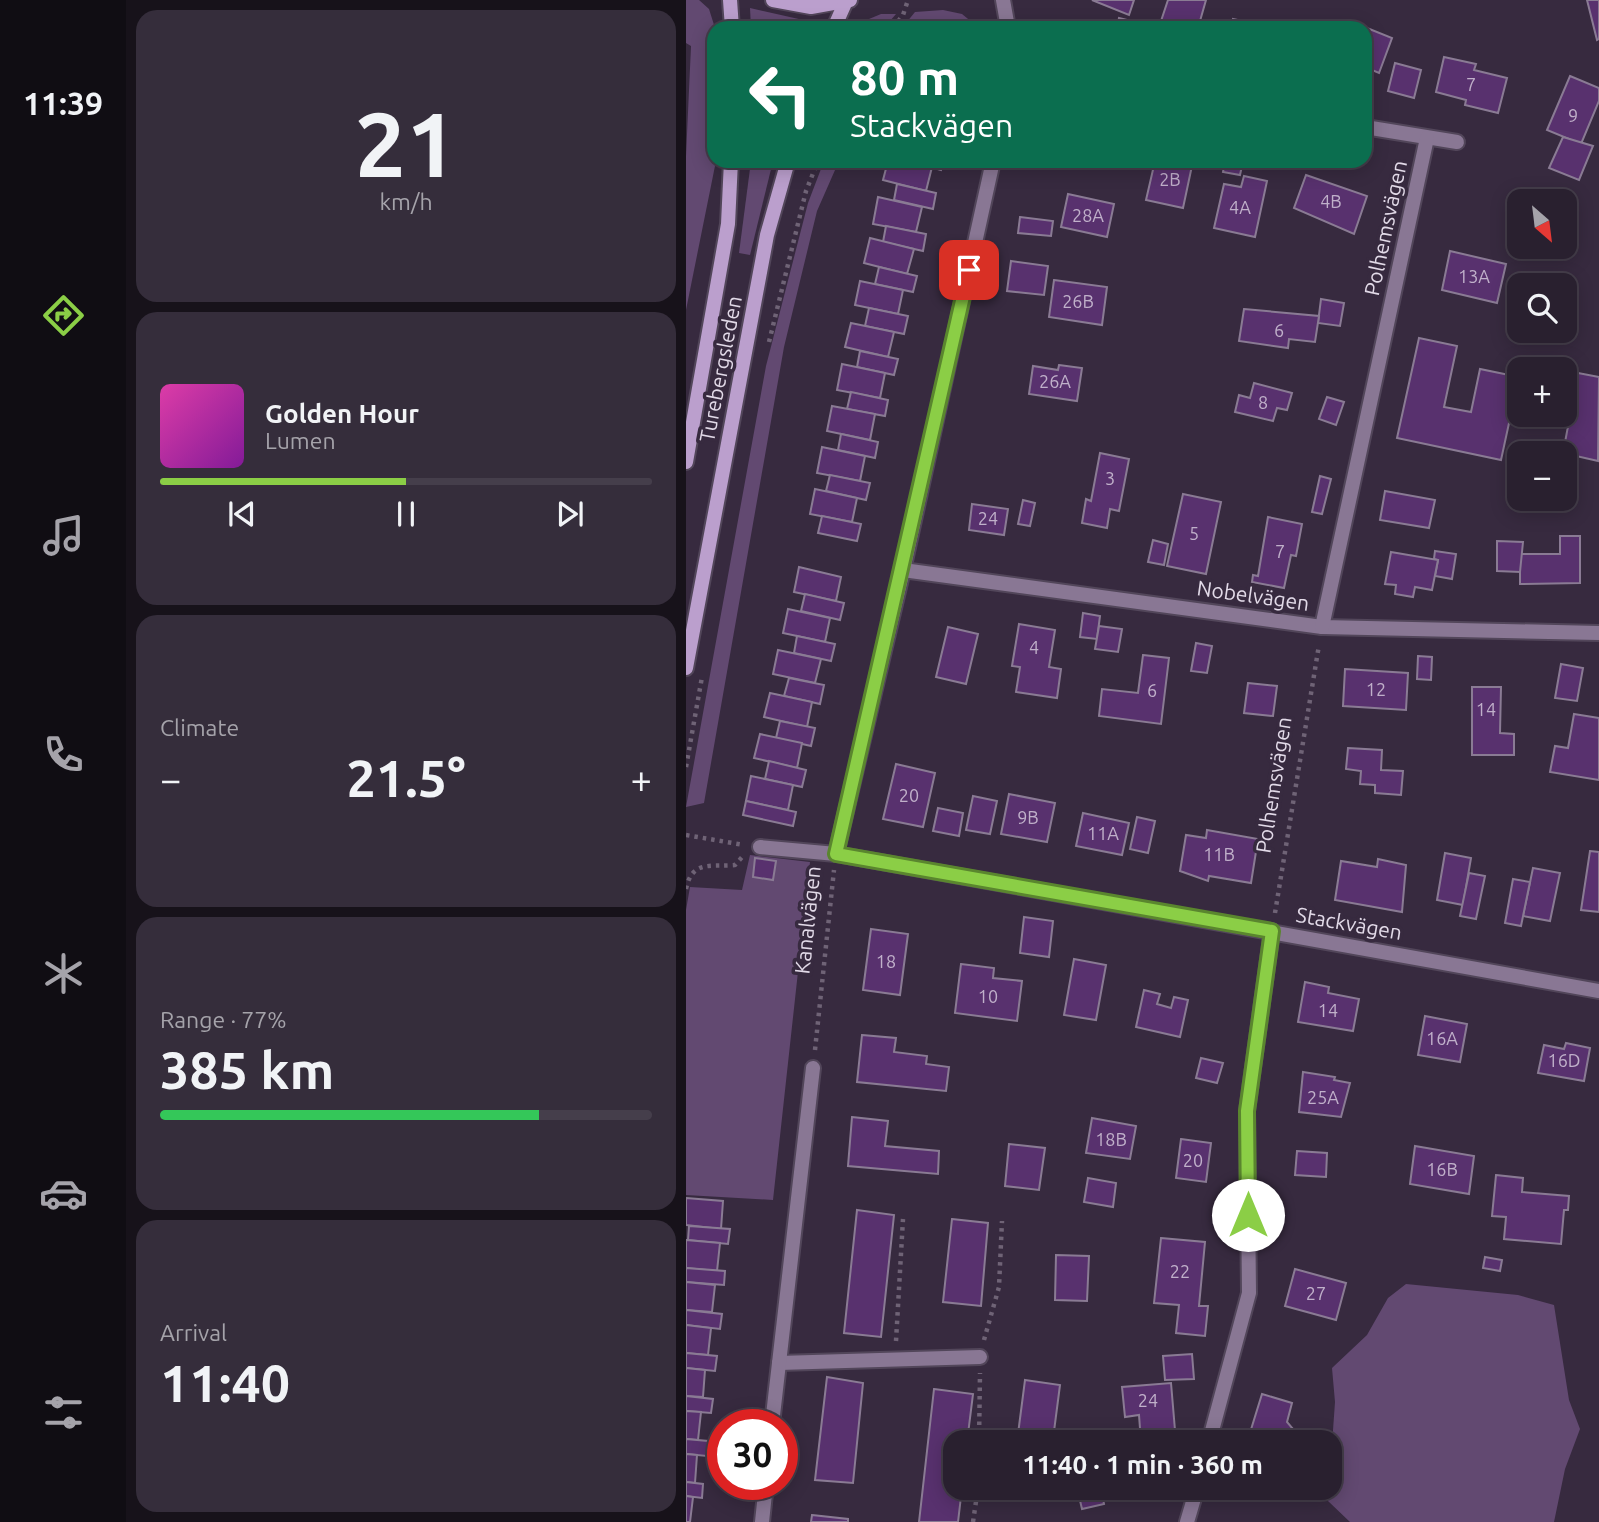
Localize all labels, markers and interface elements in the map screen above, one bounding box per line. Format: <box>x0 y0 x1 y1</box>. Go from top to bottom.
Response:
icon: left <box>735 49 826 140</box>
text: 80 m <box>850 49 959 104</box>
house number: 7 <box>1466 74 1476 94</box>
text: 11:39 <box>23 85 103 121</box>
text: 21 <box>355 92 457 194</box>
house number: 9 <box>1568 105 1578 125</box>
text: Stackvägen <box>850 107 1013 143</box>
street label: Polhemsvägen <box>1359 158 1411 298</box>
house number: 2B <box>1159 169 1181 189</box>
text: km/h <box>379 189 433 214</box>
north arrow <box>1507 189 1577 259</box>
map controls <box>1507 189 1577 511</box>
house number: 4B <box>1320 191 1342 211</box>
house number: 4A <box>1229 197 1251 217</box>
house number: 28A <box>1072 205 1104 225</box>
pin <box>939 240 999 300</box>
icon: arrive <box>950 251 988 289</box>
house number: 13A <box>1458 266 1490 286</box>
button: search <box>1507 273 1577 343</box>
icon: directions <box>39 291 88 340</box>
house number: 26B <box>1062 291 1094 311</box>
street label: Turebergsleden <box>694 294 746 444</box>
house number: 6 <box>1274 320 1284 340</box>
button: + <box>1507 357 1577 427</box>
house number: 26A <box>1039 371 1071 391</box>
house number: 8 <box>1258 392 1268 412</box>
text: Golden Hour <box>265 399 419 428</box>
text: Lumen <box>265 428 336 453</box>
button: − <box>1507 441 1577 511</box>
house number: 3 <box>1105 468 1115 488</box>
icon: previous <box>223 495 261 533</box>
icon: pause <box>387 495 425 533</box>
icon: next <box>551 495 589 533</box>
house number: 24 <box>978 508 998 528</box>
icon: music <box>39 511 88 560</box>
house number: 5 <box>1189 523 1199 543</box>
house number: 7 <box>1275 541 1285 561</box>
street label: Nobelvägen <box>1195 575 1311 615</box>
house number: 4 <box>1029 637 1039 657</box>
house number: 12 <box>1366 679 1386 699</box>
house number: 6 <box>1147 680 1157 700</box>
house number: 14 <box>1476 699 1496 719</box>
text: Climate <box>160 715 239 740</box>
street label: Polhemsvägen <box>1250 715 1296 855</box>
icon: phone <box>39 730 88 779</box>
text: 21.5° <box>346 749 466 807</box>
text: − <box>160 758 181 800</box>
text: + <box>631 758 652 800</box>
house number: 20 <box>899 785 919 805</box>
house number: 9B <box>1017 807 1039 827</box>
house number: 11A <box>1087 823 1119 843</box>
house number: 11B <box>1203 844 1235 864</box>
street label: Kanalvägen <box>789 865 825 975</box>
street label: Stackvägen <box>1294 902 1404 944</box>
icon: climate <box>39 949 88 998</box>
house number: 18 <box>876 951 896 971</box>
house number: 10 <box>978 986 998 1006</box>
house number: 14 <box>1318 1000 1338 1020</box>
text: Range · 77% <box>160 1007 287 1032</box>
house number: 16A <box>1426 1028 1458 1048</box>
text: 385 km <box>160 1041 334 1099</box>
house number: 16D <box>1547 1050 1581 1070</box>
house number: 25A <box>1307 1087 1339 1107</box>
house number: 18B <box>1095 1129 1127 1149</box>
house number: 20 <box>1183 1150 1203 1170</box>
house number: 16B <box>1426 1159 1458 1179</box>
icon: car <box>39 1169 88 1218</box>
position arrow <box>1211 1178 1285 1252</box>
house number: 22 <box>1170 1261 1190 1281</box>
house number: 27 <box>1306 1283 1326 1303</box>
text: Arrival <box>160 1320 227 1345</box>
text: 11:40 <box>160 1354 290 1412</box>
icon: filters <box>39 1388 88 1437</box>
house number: 24 <box>1138 1390 1158 1410</box>
speed limit sign: 30 <box>707 1409 798 1500</box>
text: 11:40 · 1 min · 360 m <box>1022 1450 1263 1479</box>

